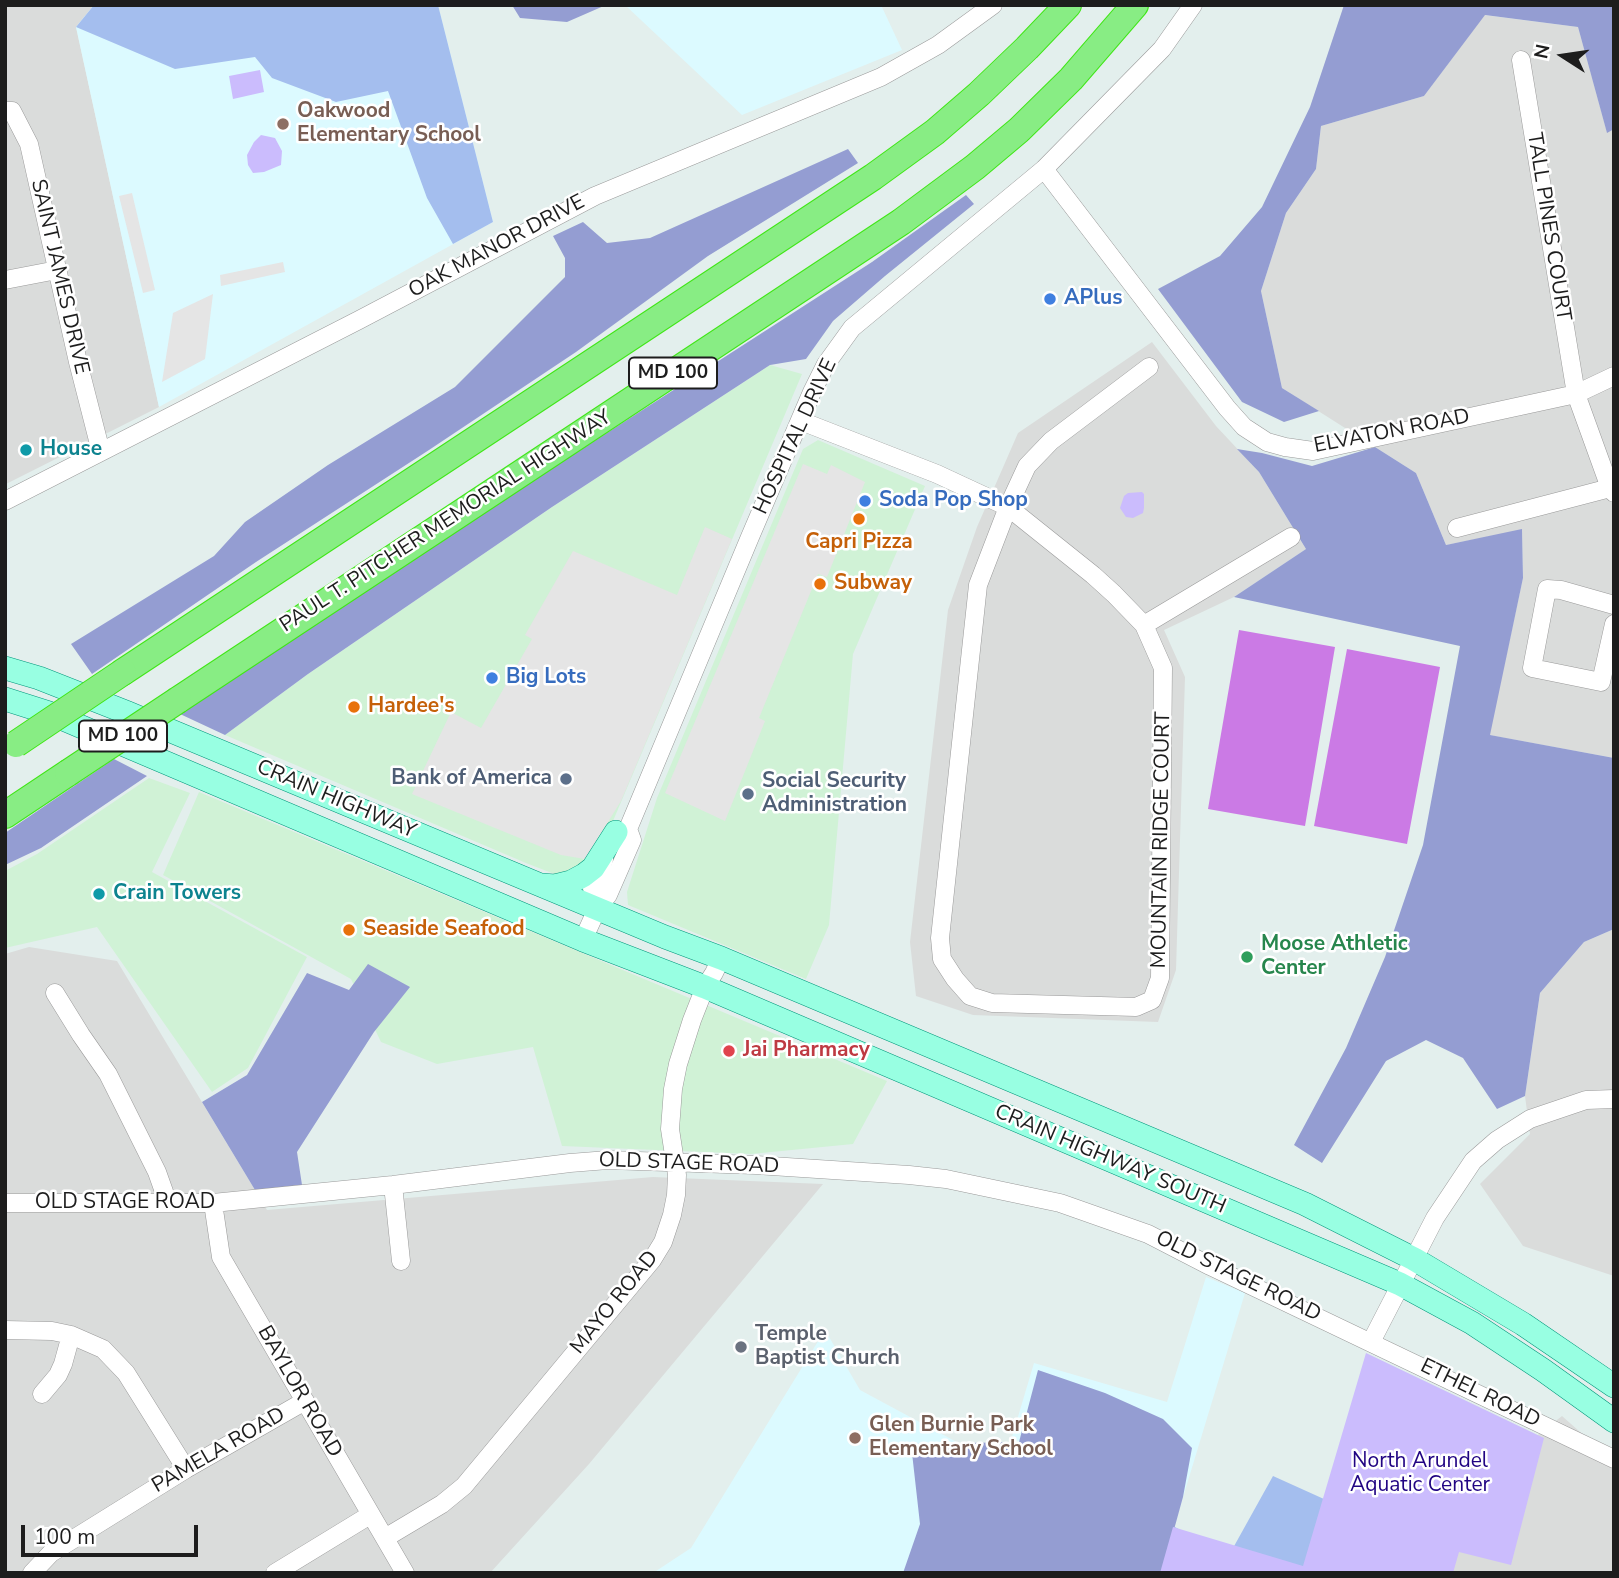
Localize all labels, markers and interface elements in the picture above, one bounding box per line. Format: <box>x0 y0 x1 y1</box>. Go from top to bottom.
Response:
north arrow <box>1528 21 1598 91</box>
text: N <box>1528 42 1557 61</box>
place label: Oakwood Elementary School <box>297 99 481 149</box>
marker: Oakwood Elementary School <box>275 116 291 132</box>
street label: TALL PINES COURT <box>1521 131 1575 323</box>
street label: SAINT JAMES DRIVE <box>24 177 94 377</box>
street label: OAK MANOR DRIVE <box>405 190 589 304</box>
place label: APlus <box>1064 286 1122 312</box>
marker: APlus <box>1042 291 1058 307</box>
street label: HOSPITAL DRIVE <box>749 355 843 519</box>
road number: MD 100 <box>629 358 717 388</box>
street label: PAUL T. PITCHER MEMORIAL HIGHWAY <box>276 405 616 639</box>
street label: ELVATON ROAD <box>1312 405 1472 459</box>
place label: House <box>40 437 102 463</box>
marker: House <box>18 442 34 458</box>
place label: Soda Pop Shop <box>879 488 1028 514</box>
marker: Soda Pop Shop <box>857 493 873 509</box>
marker: Capri Pizza <box>851 511 867 527</box>
place label: Capri Pizza <box>805 530 913 556</box>
place label: Subway <box>834 571 912 597</box>
marker: Subway <box>812 576 828 592</box>
place label: Big Lots <box>506 665 586 691</box>
marker: Big Lots <box>484 670 500 686</box>
place label: Hardee's <box>368 694 454 720</box>
marker: Hardee's <box>346 699 362 715</box>
street label: MOUNTAIN RIDGE COURT <box>1147 711 1177 969</box>
road number: MD 100 <box>79 720 167 751</box>
street label: CRAIN HIGHWAY <box>253 755 419 845</box>
place label: Bank of America <box>391 766 552 792</box>
place label: Social Security Administration <box>762 769 907 819</box>
marker: Bank of America <box>558 771 574 787</box>
marker: Social Security Administration <box>740 786 756 802</box>
place label: Crain Towers <box>113 881 241 907</box>
marker: Crain Towers <box>91 886 107 902</box>
place label: Seaside Seafood <box>363 917 525 943</box>
marker: Seaside Seafood <box>341 922 357 938</box>
place label: Moose Athletic Center <box>1261 932 1408 982</box>
marker: Moose Athletic Center <box>1239 949 1255 965</box>
place label: Jai Pharmacy <box>743 1038 870 1064</box>
marker: Jai Pharmacy <box>721 1043 737 1059</box>
street label: CRAIN HIGHWAY SOUTH <box>991 1100 1229 1220</box>
street label: OLD STAGE ROAD <box>598 1148 780 1180</box>
street label: OLD STAGE ROAD <box>35 1190 215 1216</box>
street label: OLD STAGE ROAD <box>1151 1226 1325 1328</box>
street label: MAYO ROAD <box>566 1246 664 1360</box>
street label: BAYLOR ROAD <box>251 1322 347 1462</box>
place label: Temple Baptist Church <box>755 1322 900 1372</box>
marker: Temple Baptist Church <box>733 1339 749 1355</box>
street label: ETHEL ROAD <box>1416 1354 1544 1434</box>
street label: PAMELA ROAD <box>148 1403 290 1499</box>
place label: Glen Burnie Park Elementary School <box>869 1413 1053 1463</box>
marker: Glen Burnie Park Elementary School <box>847 1430 863 1446</box>
park label: North Arundel Aquatic Center <box>1350 1449 1490 1499</box>
scale bar <box>24 1512 201 1556</box>
text: 100 m <box>34 1523 95 1551</box>

